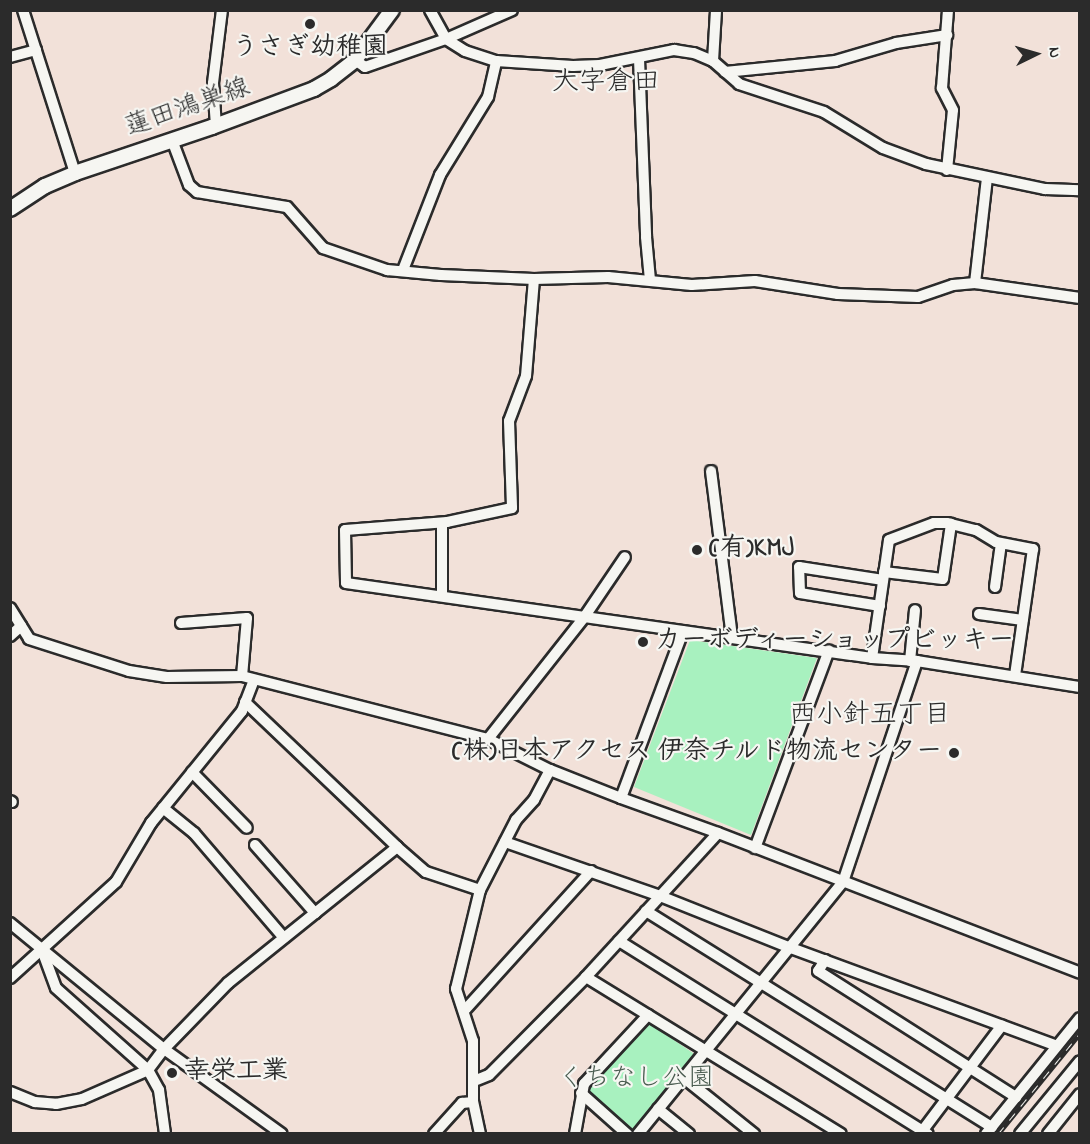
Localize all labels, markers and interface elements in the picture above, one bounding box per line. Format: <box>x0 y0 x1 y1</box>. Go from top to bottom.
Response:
marker: うさぎ幼稚園 <box>303 17 317 31</box>
north arrow <box>1006 24 1066 84</box>
place label: うさぎ幼稚園 <box>232 33 388 65</box>
text: N <box>1042 46 1066 59</box>
district label: 大字倉田 <box>552 67 660 99</box>
street label: 蓮田鴻巣線 <box>121 73 255 145</box>
place label: (有)KMJ <box>709 534 795 566</box>
marker: (有)KMJ <box>690 543 704 557</box>
place label: カーボディーショップビッキー <box>655 626 1019 658</box>
marker: カーボディーショップビッキー <box>636 635 650 649</box>
district label: 西小針五丁目 <box>789 700 951 732</box>
place label: (株)日本アクセス 伊奈チルド物流センター <box>449 737 942 769</box>
marker: (株)日本アクセス 伊奈チルド物流センター <box>947 746 961 760</box>
place label: 幸栄工業 <box>184 1057 288 1089</box>
park label: くちなし公園 <box>558 1064 714 1096</box>
marker: 幸栄工業 <box>165 1066 179 1080</box>

